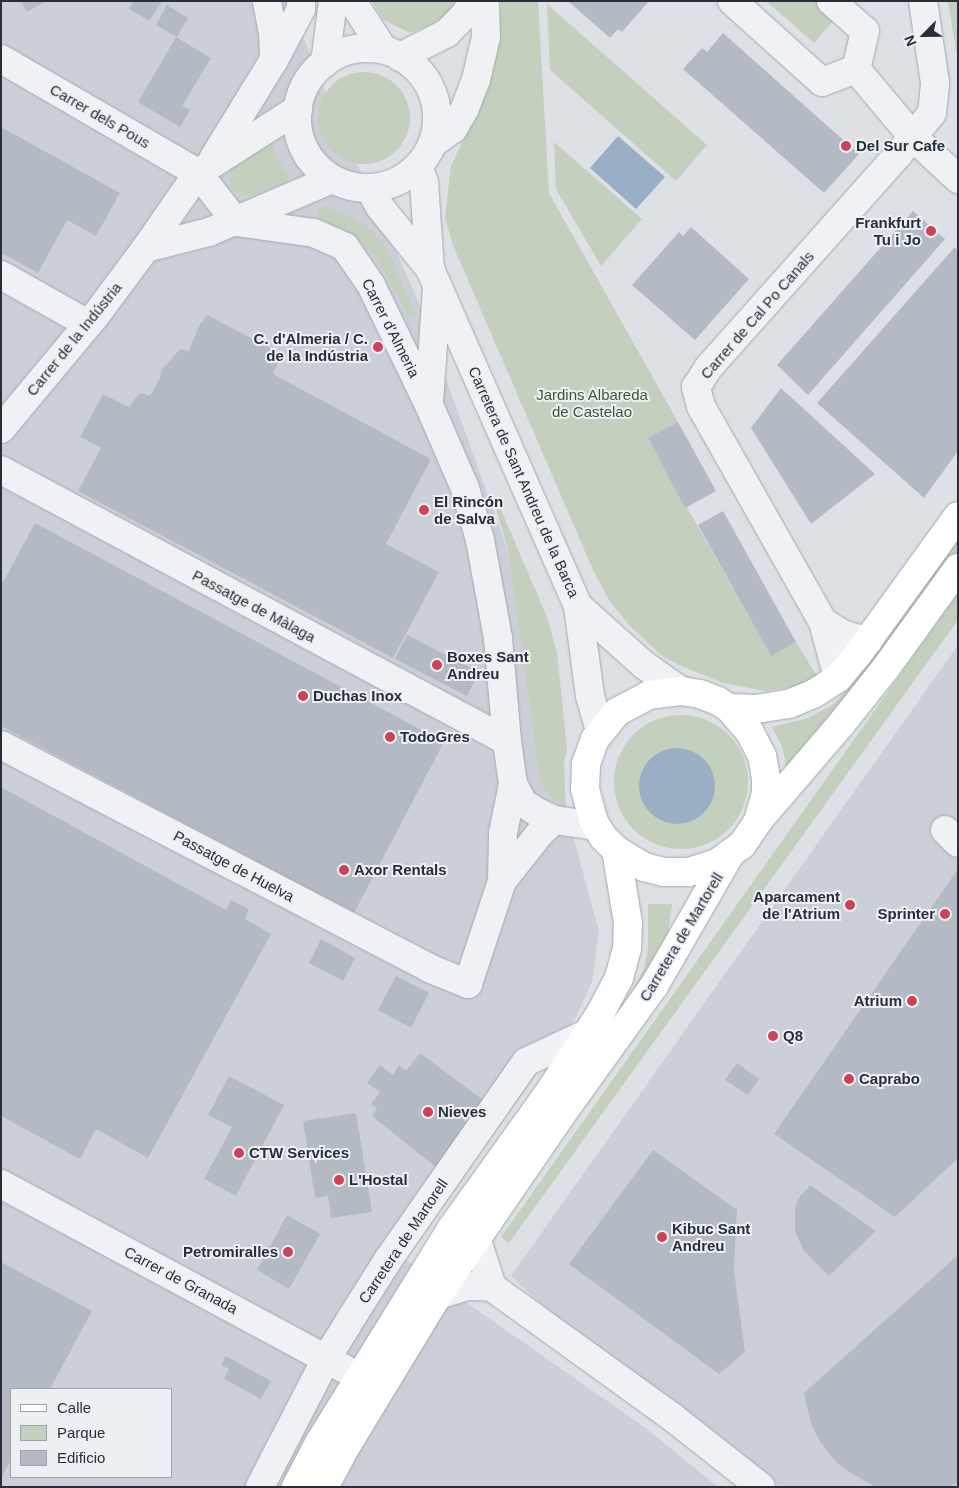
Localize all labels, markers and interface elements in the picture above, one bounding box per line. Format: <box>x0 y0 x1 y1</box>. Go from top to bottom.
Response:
north arrow <box>899 10 949 60</box>
text: N <box>901 33 920 49</box>
street label: Carrer dels Pous <box>47 80 153 152</box>
place label: Del Sur Cafe <box>856 137 945 155</box>
marker: Del Sur Cafe <box>840 140 852 152</box>
place label: Frankfurt Tu i Jo <box>855 213 921 248</box>
marker: Frankfurt Tu i Jo <box>925 225 937 237</box>
street label: Carrer de Cal Po Canals <box>697 247 817 383</box>
street label: Carrer d'Almeria <box>358 275 424 381</box>
street label: Carrer de la Indústria <box>23 279 125 399</box>
place label: C. d'Almeria / C. de la Indústria <box>254 329 368 364</box>
marker: C. d'Almeria / C. de la Indústria <box>372 341 384 353</box>
street label: Carretera de Sant Andreu de la Barca <box>465 363 583 601</box>
park label: Jardins Albareda de Castelao <box>536 385 648 420</box>
place label: El Rincón de Salva <box>434 492 503 527</box>
marker: El Rincón de Salva <box>418 504 430 516</box>
street label: Passatge de Màlaga <box>189 566 319 646</box>
place label: Boxes Sant Andreu <box>447 647 529 682</box>
marker: Boxes Sant Andreu <box>431 659 443 671</box>
place label: Duchas Inox <box>313 687 402 705</box>
marker: Duchas Inox <box>297 690 309 702</box>
place label: TodoGres <box>400 728 470 746</box>
marker: TodoGres <box>384 731 396 743</box>
street label: Passatge de Huelva <box>171 827 297 905</box>
place label: Axor Rentals <box>354 861 447 879</box>
marker: Axor Rentals <box>338 864 350 876</box>
street label: Carretera de Martorell <box>636 869 726 1005</box>
place label: Aparcament de l'Atrium <box>753 887 840 922</box>
marker: Aparcament de l'Atrium <box>844 899 856 911</box>
place label: Sprinter <box>877 905 935 923</box>
marker: Sprinter <box>939 908 951 920</box>
place label: Atrium <box>854 992 902 1010</box>
marker: Atrium <box>906 995 918 1007</box>
place label: Q8 <box>783 1027 803 1045</box>
marker: Q8 <box>767 1030 779 1042</box>
place label: Caprabo <box>859 1070 920 1088</box>
marker: Caprabo <box>843 1073 855 1085</box>
place label: Nieves <box>438 1103 486 1121</box>
marker: Nieves <box>422 1106 434 1118</box>
place label: CTW Services <box>249 1144 349 1162</box>
marker: CTW Services <box>233 1147 245 1159</box>
place label: L'Hostal <box>349 1171 408 1189</box>
marker: L'Hostal <box>333 1174 345 1186</box>
street label: Carretera de Martorell <box>355 1175 451 1307</box>
place label: Kibuc Sant Andreu <box>672 1219 750 1254</box>
marker: Kibuc Sant Andreu <box>656 1231 668 1243</box>
street label: Carrer de Granada <box>121 1243 241 1317</box>
place label: Petromiralles <box>183 1243 278 1261</box>
marker: Petromiralles <box>282 1246 294 1258</box>
legend <box>10 1388 172 1478</box>
text: Calle <box>57 1399 91 1416</box>
text: Parque <box>57 1424 105 1441</box>
text: Edificio <box>57 1449 105 1466</box>

